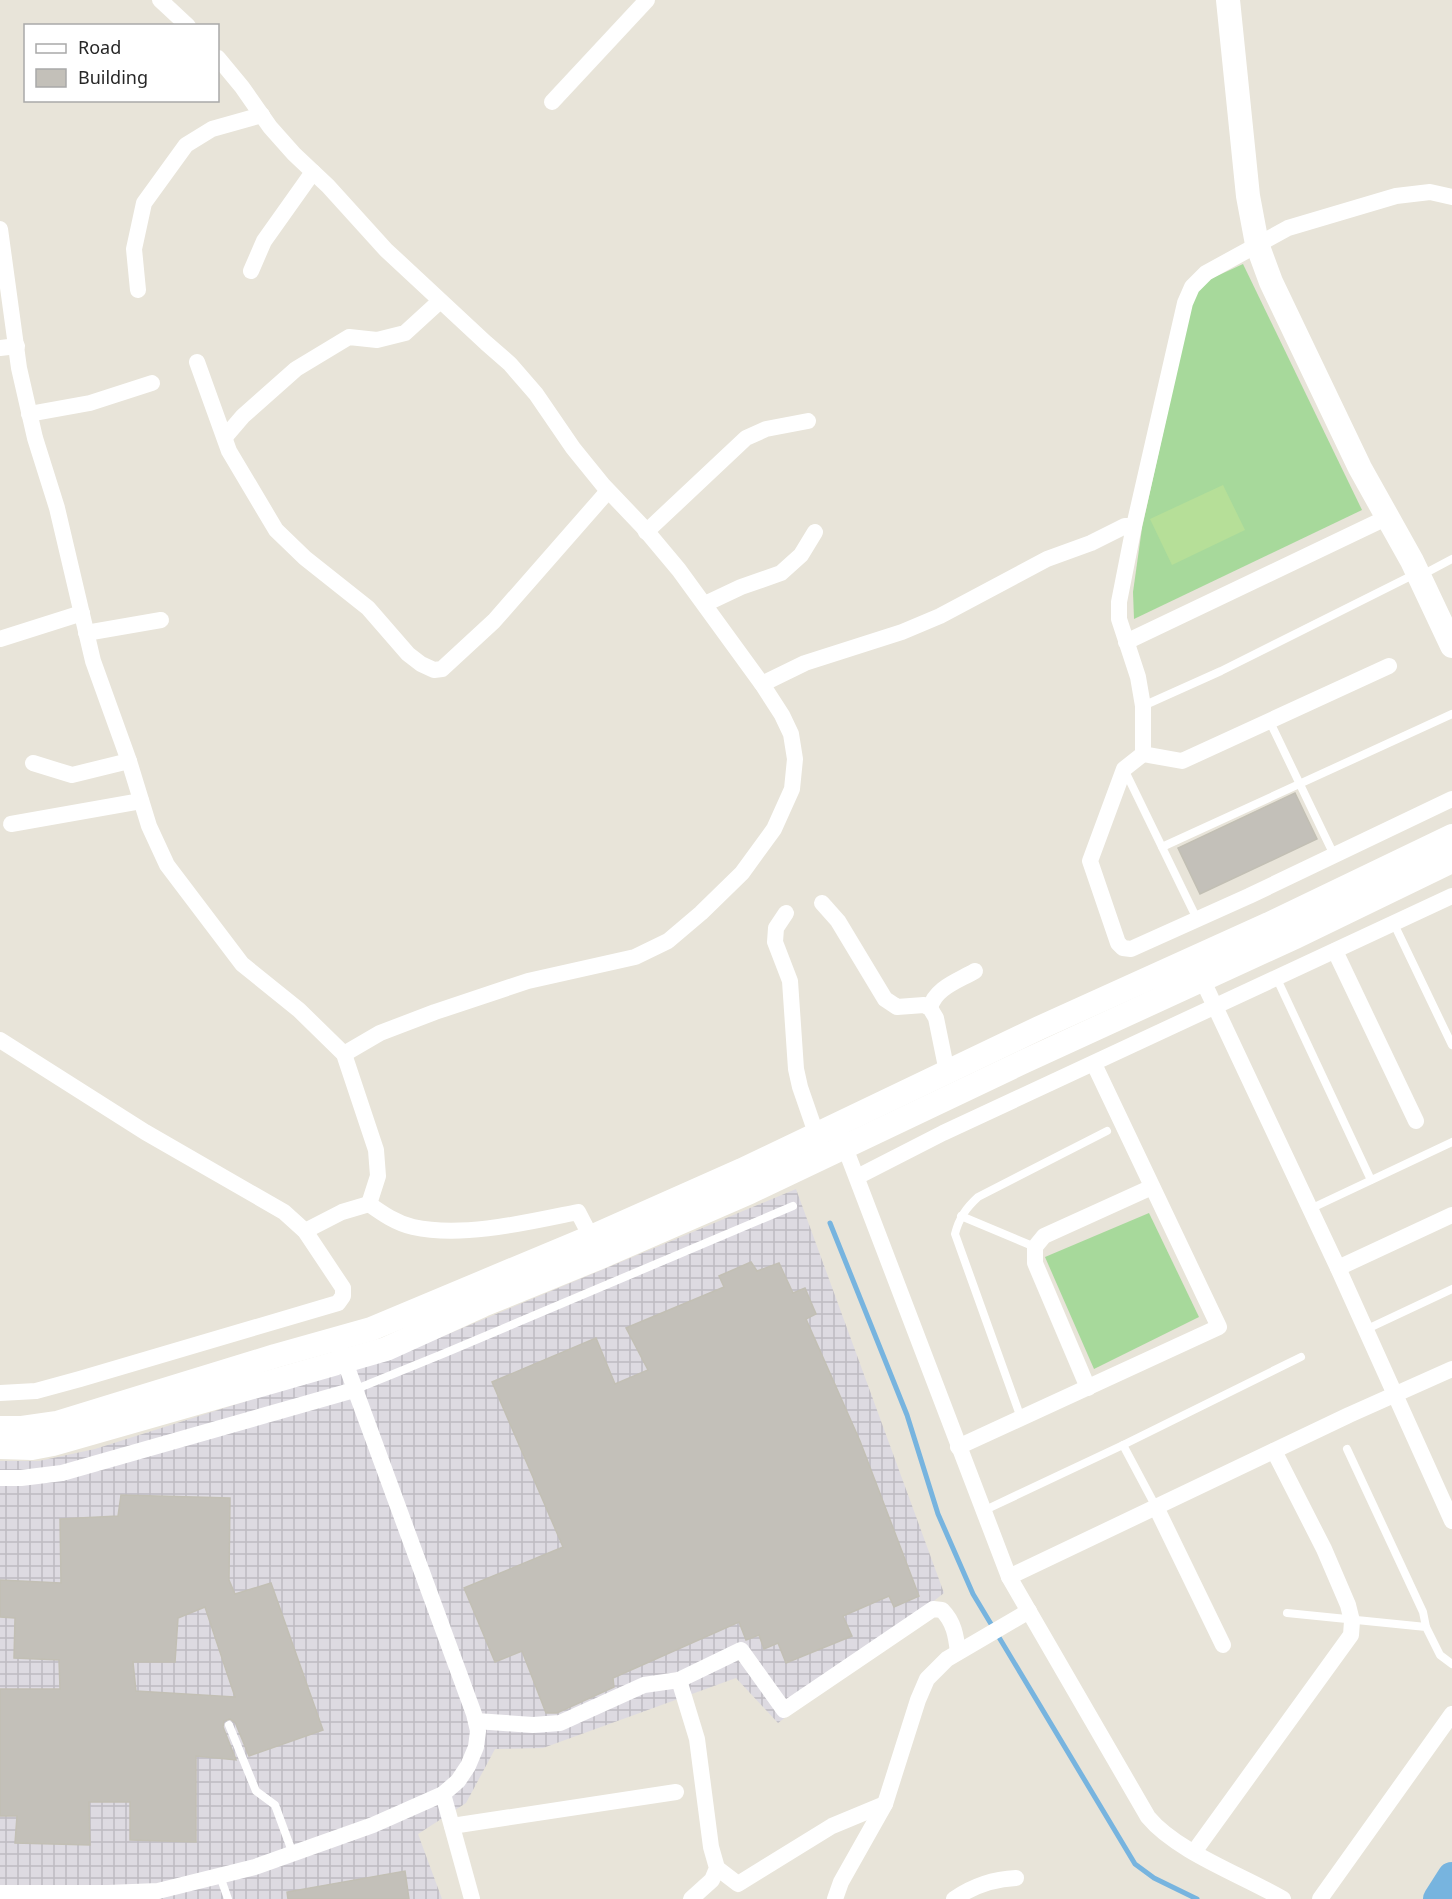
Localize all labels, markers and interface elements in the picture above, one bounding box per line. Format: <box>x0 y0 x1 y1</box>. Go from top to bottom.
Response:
legend <box>24 24 219 102</box>
text: Road <box>78 35 121 59</box>
text: Building <box>78 65 148 89</box>

